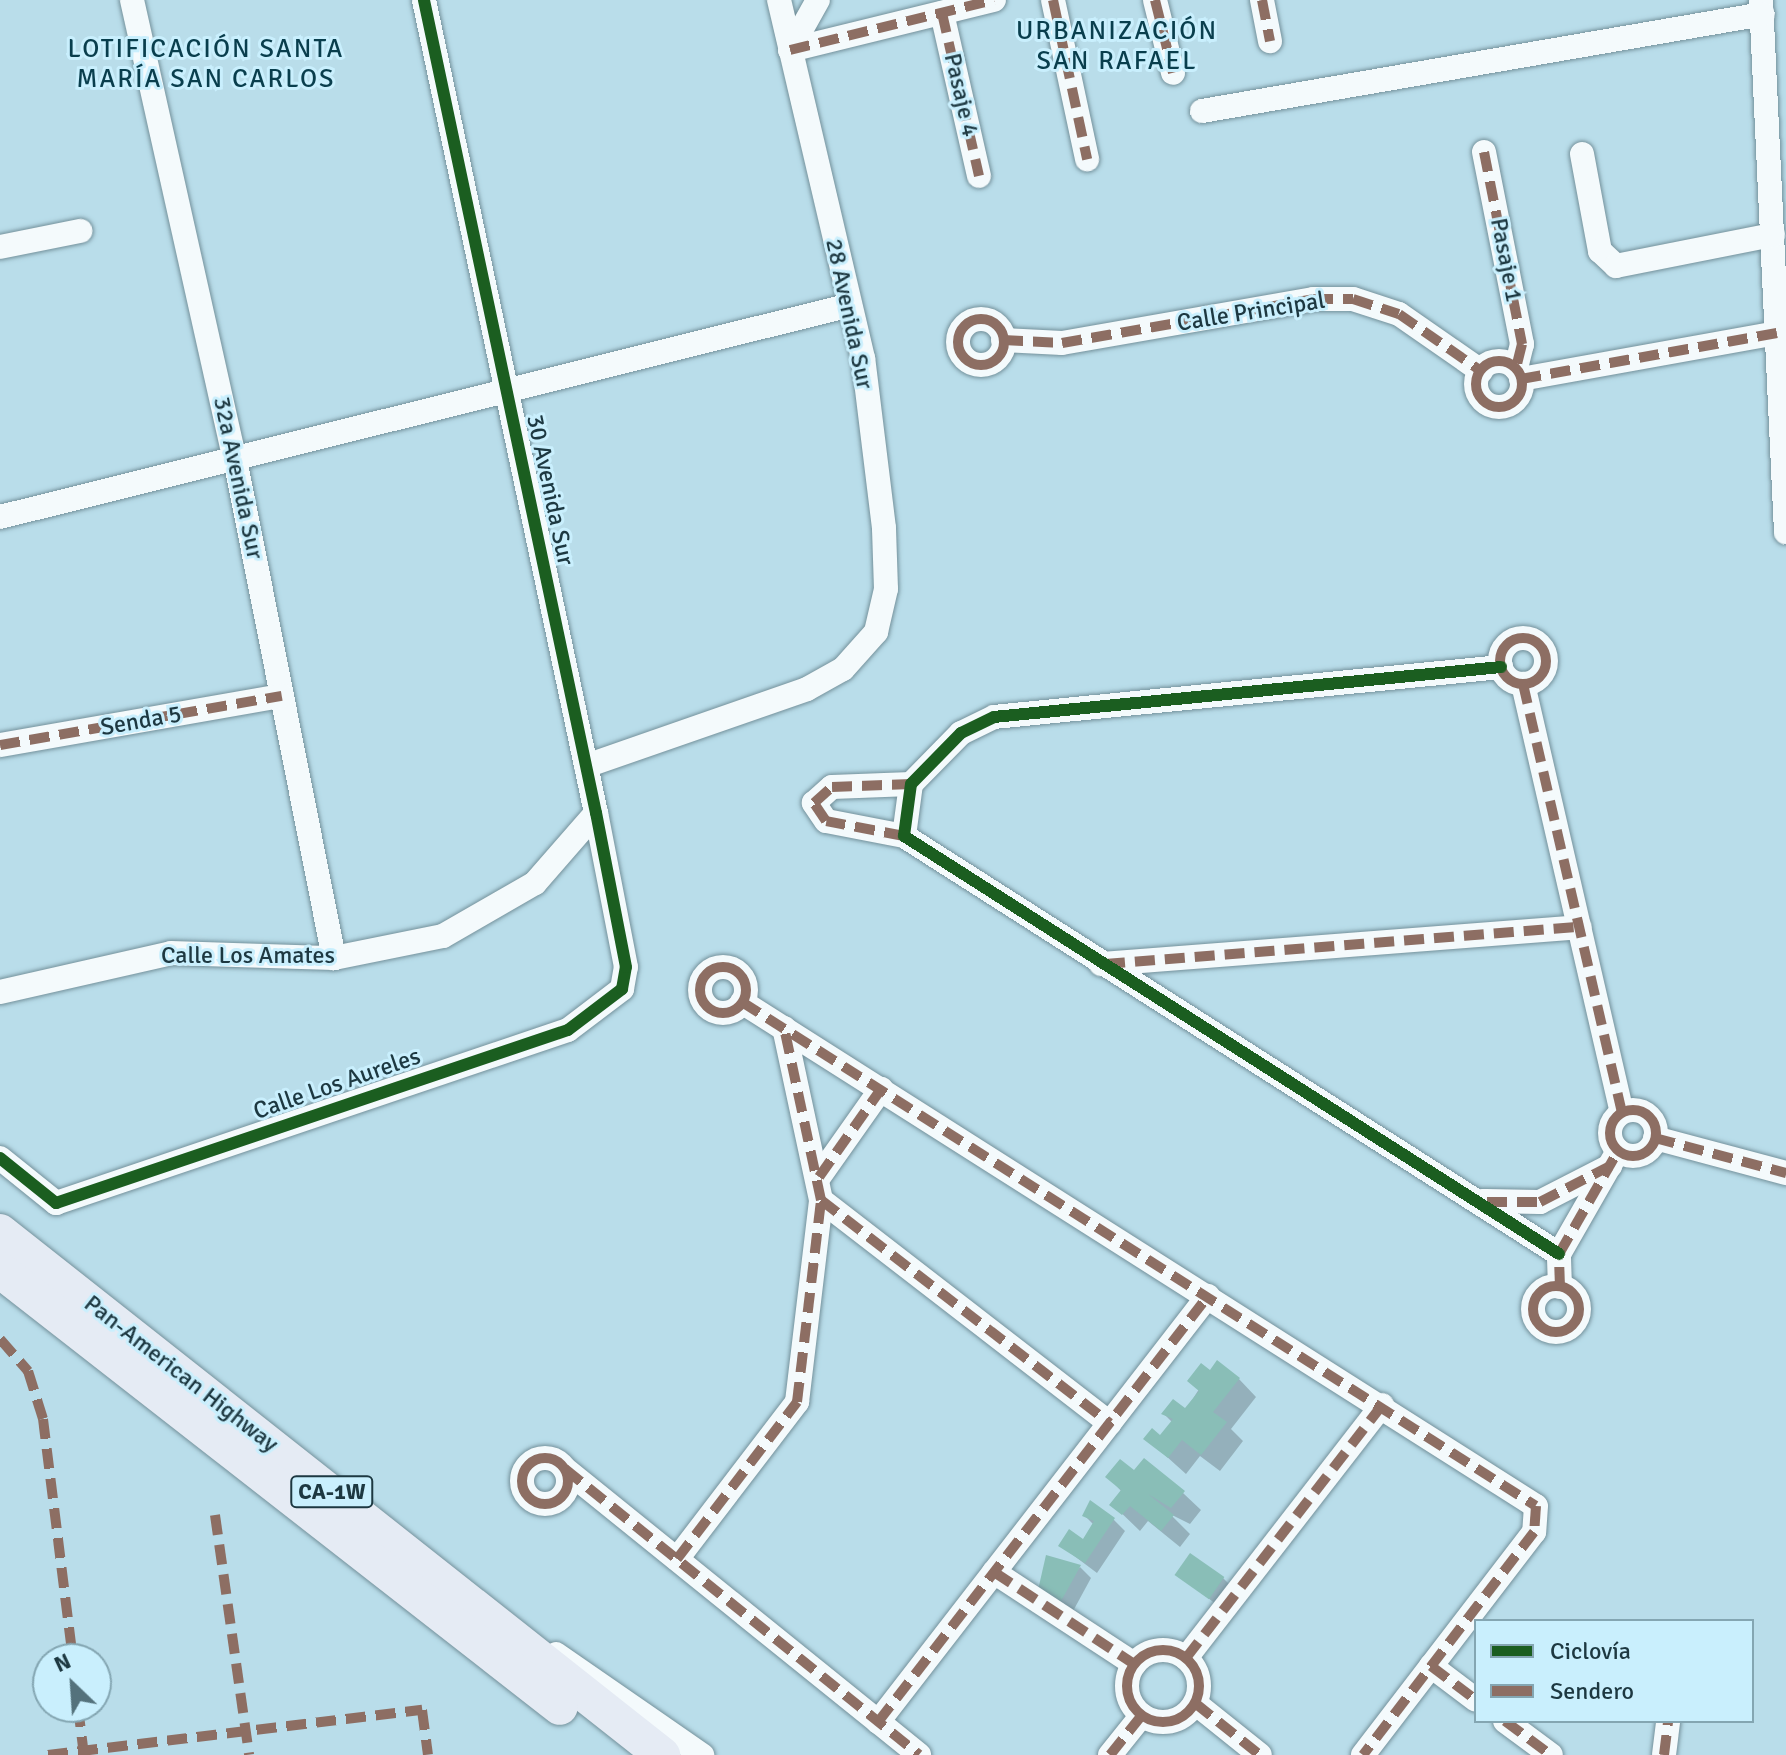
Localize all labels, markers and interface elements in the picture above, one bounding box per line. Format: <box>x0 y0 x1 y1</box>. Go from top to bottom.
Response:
district label: URBANIZACIÓN SAN RAFAEL <box>1016 16 1218 78</box>
district label: LOTIFICACIÓN SANTA MARÍA SAN CARLOS <box>67 34 345 96</box>
street label: Pasaje 4 <box>937 50 985 140</box>
street label: Pasaje 1 <box>1484 216 1528 304</box>
street label: 28 Avenida Sur <box>819 236 879 392</box>
street label: Calle Principal <box>1175 286 1327 338</box>
street label: 32a Avenida Sur <box>207 394 269 562</box>
street label: 30 Avenida Sur <box>520 412 580 568</box>
street label: Senda 5 <box>98 700 184 742</box>
street label: Calle Los Amates <box>161 942 335 970</box>
street label: Calle Los Aureles <box>250 1042 424 1126</box>
street label: Pan-American Highway <box>78 1289 284 1459</box>
road number: CA-1W <box>290 1474 374 1510</box>
legend <box>1474 1619 1754 1723</box>
text: Ciclovía <box>1550 1636 1631 1666</box>
north arrow <box>32 1643 112 1723</box>
text: N <box>50 1647 75 1678</box>
text: Sendero <box>1550 1676 1634 1706</box>

